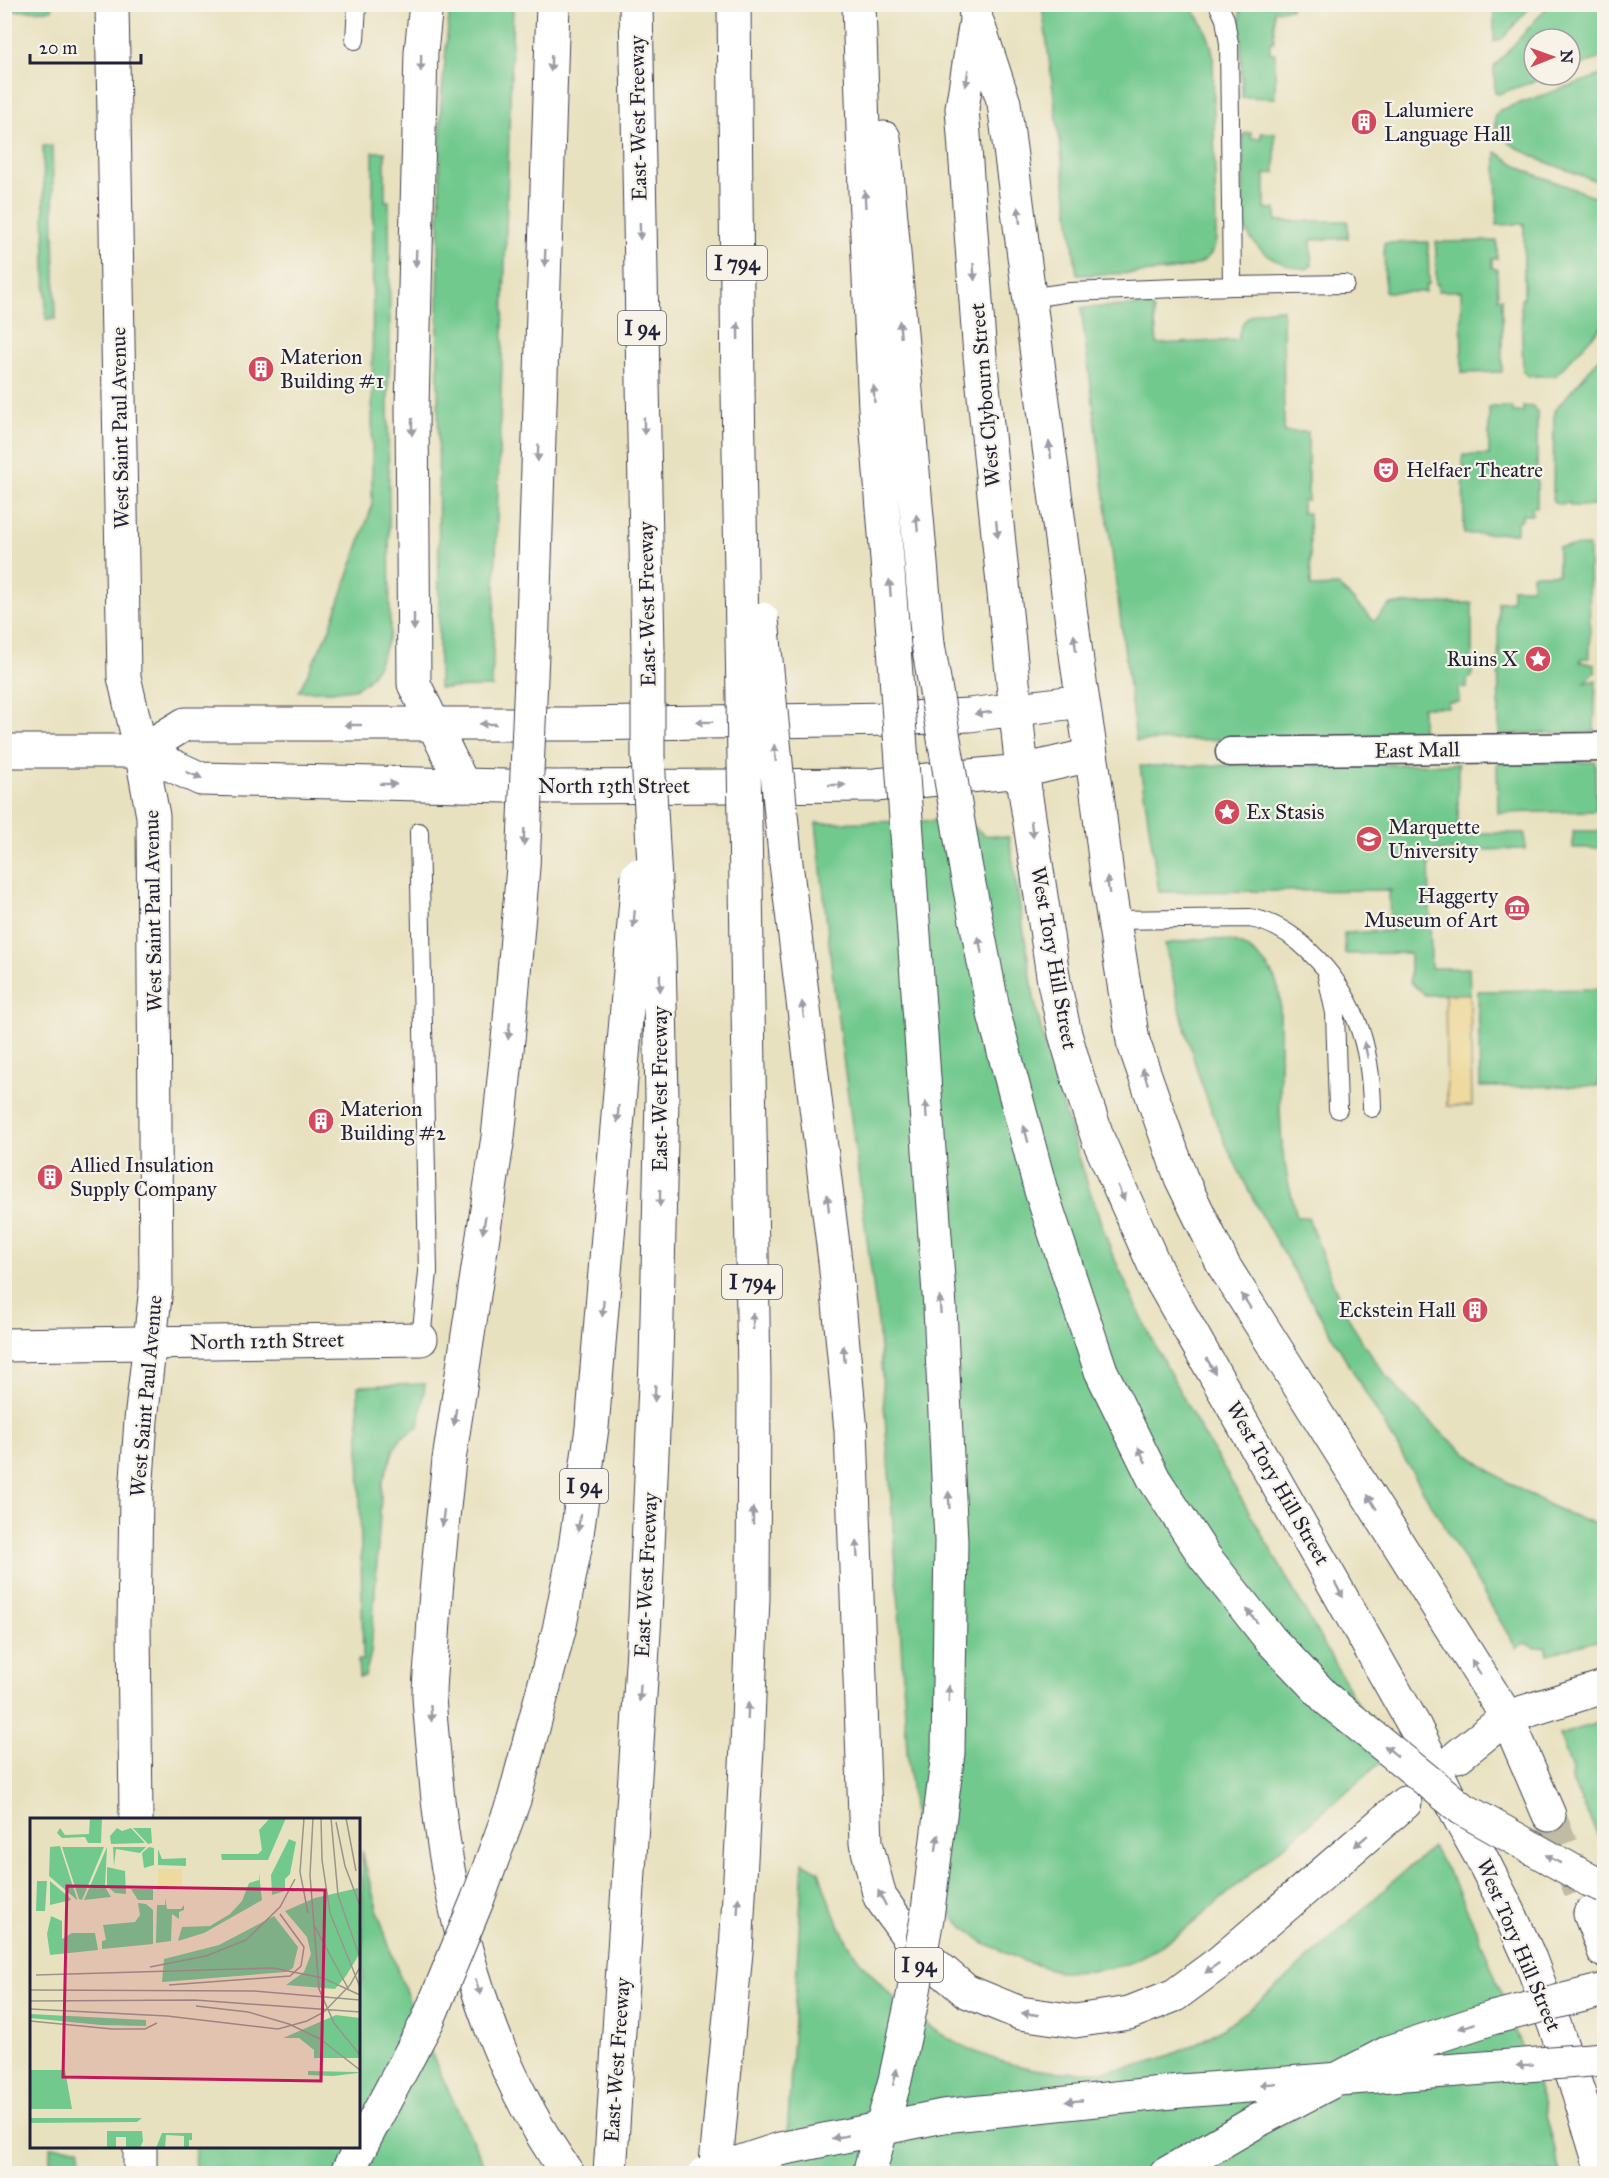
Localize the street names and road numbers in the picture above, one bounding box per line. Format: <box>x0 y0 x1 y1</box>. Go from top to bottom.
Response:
street label: East-West Freeway <box>624 34 652 201</box>
road number: I 794 <box>707 246 767 280</box>
street label: West Clybourn Street <box>964 301 1006 488</box>
road number: I 94 <box>618 311 666 345</box>
street label: West Saint Paul Avenue <box>105 326 135 529</box>
street label: East-West Freeway <box>633 520 661 687</box>
street label: East Mall <box>1374 736 1460 764</box>
street label: North 13th Street <box>538 773 691 799</box>
street label: West Saint Paul Avenue <box>138 809 168 1012</box>
street label: West Tory Hill Street <box>1025 865 1083 1052</box>
street label: East-West Freeway <box>647 1005 673 1172</box>
road number: I 794 <box>722 1265 782 1299</box>
street label: West Saint Paul Avenue <box>124 1294 168 1498</box>
street label: North 12th Street <box>190 1327 345 1355</box>
street label: West Tory Hill Street <box>1220 1396 1336 1570</box>
road number: I 94 <box>560 1469 608 1503</box>
street label: East-West Freeway <box>629 1490 663 1658</box>
street label: West Tory Hill Street <box>1471 1855 1567 2036</box>
road number: I 94 <box>895 1948 943 1982</box>
street label: East-West Freeway <box>598 1975 636 2144</box>

